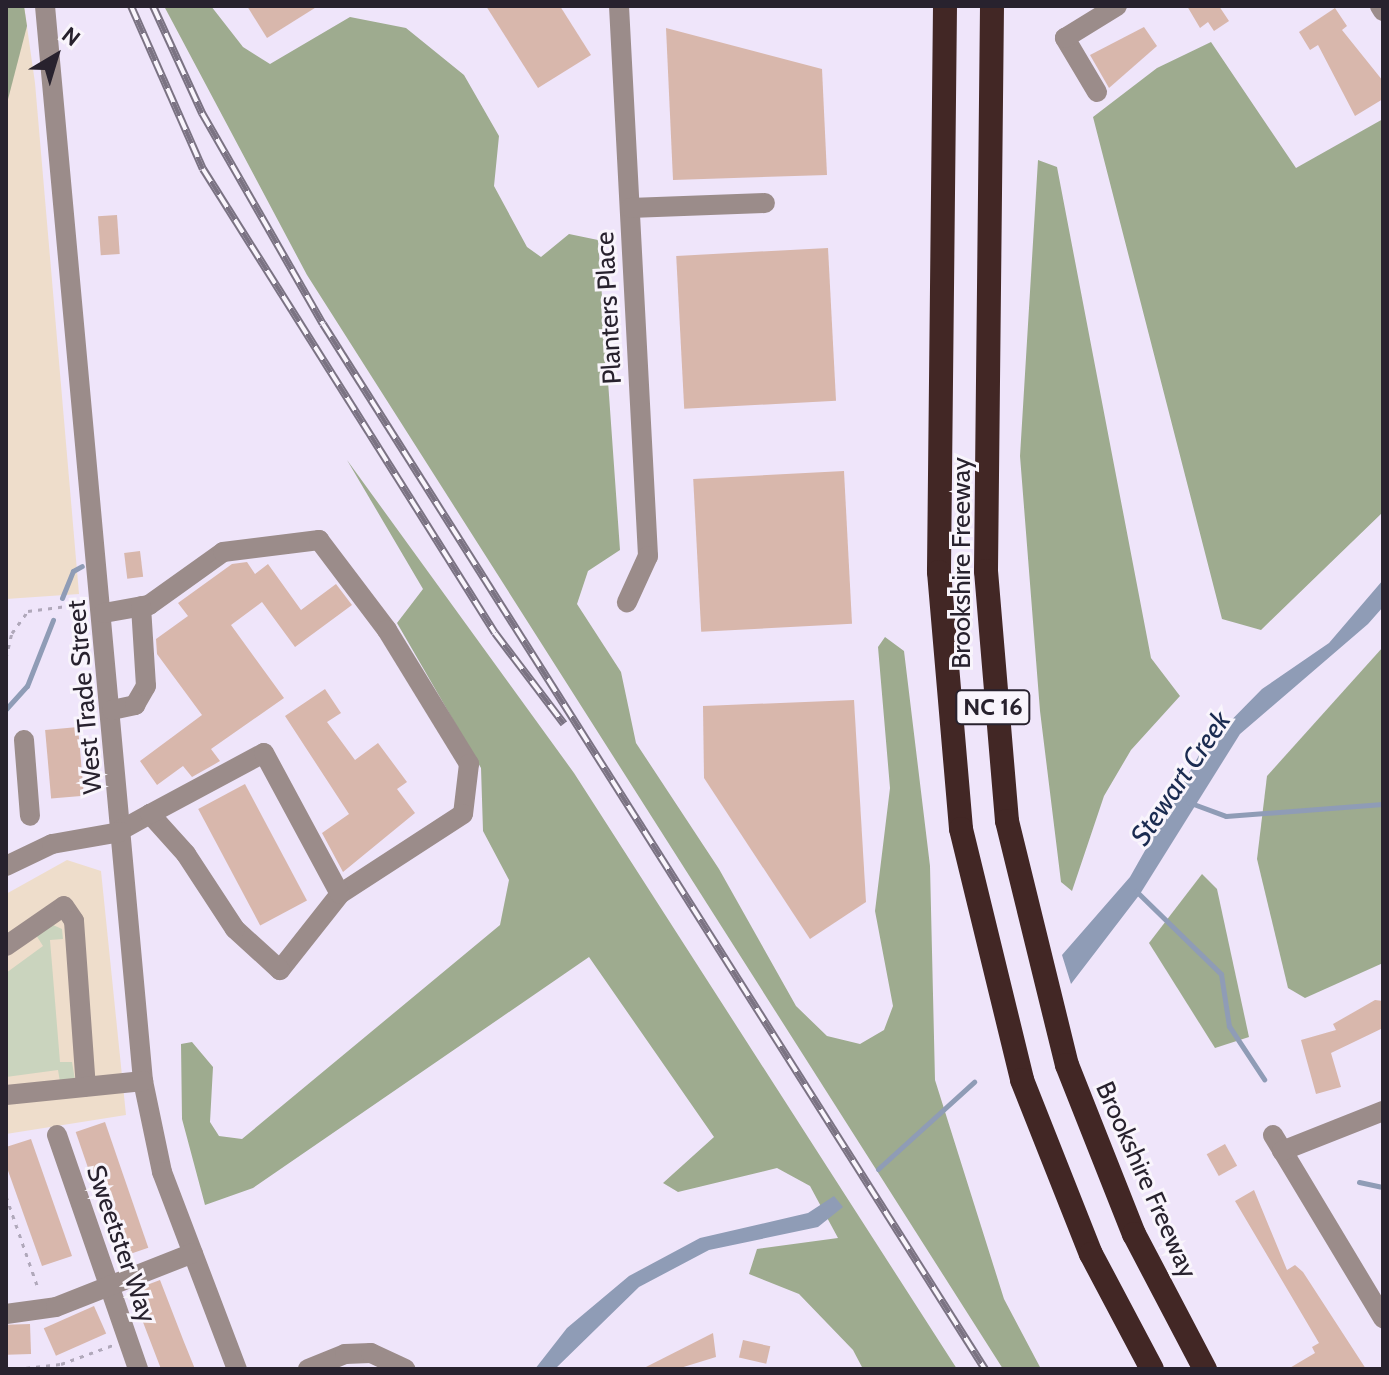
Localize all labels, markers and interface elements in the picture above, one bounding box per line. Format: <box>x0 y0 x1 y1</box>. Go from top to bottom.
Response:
north arrow <box>16 16 96 96</box>
text: N <box>57 21 86 52</box>
street label: Planters Place <box>589 231 629 385</box>
street label: Brookshire Freeway <box>946 457 978 669</box>
street label: West Trade Street <box>61 599 109 795</box>
road number: NC 16 <box>955 687 1031 727</box>
water label: Stewart Creek <box>1123 705 1237 851</box>
street label: Brookshire Freeway <box>1089 1077 1203 1283</box>
street label: Sweetster Way <box>79 1161 163 1327</box>

